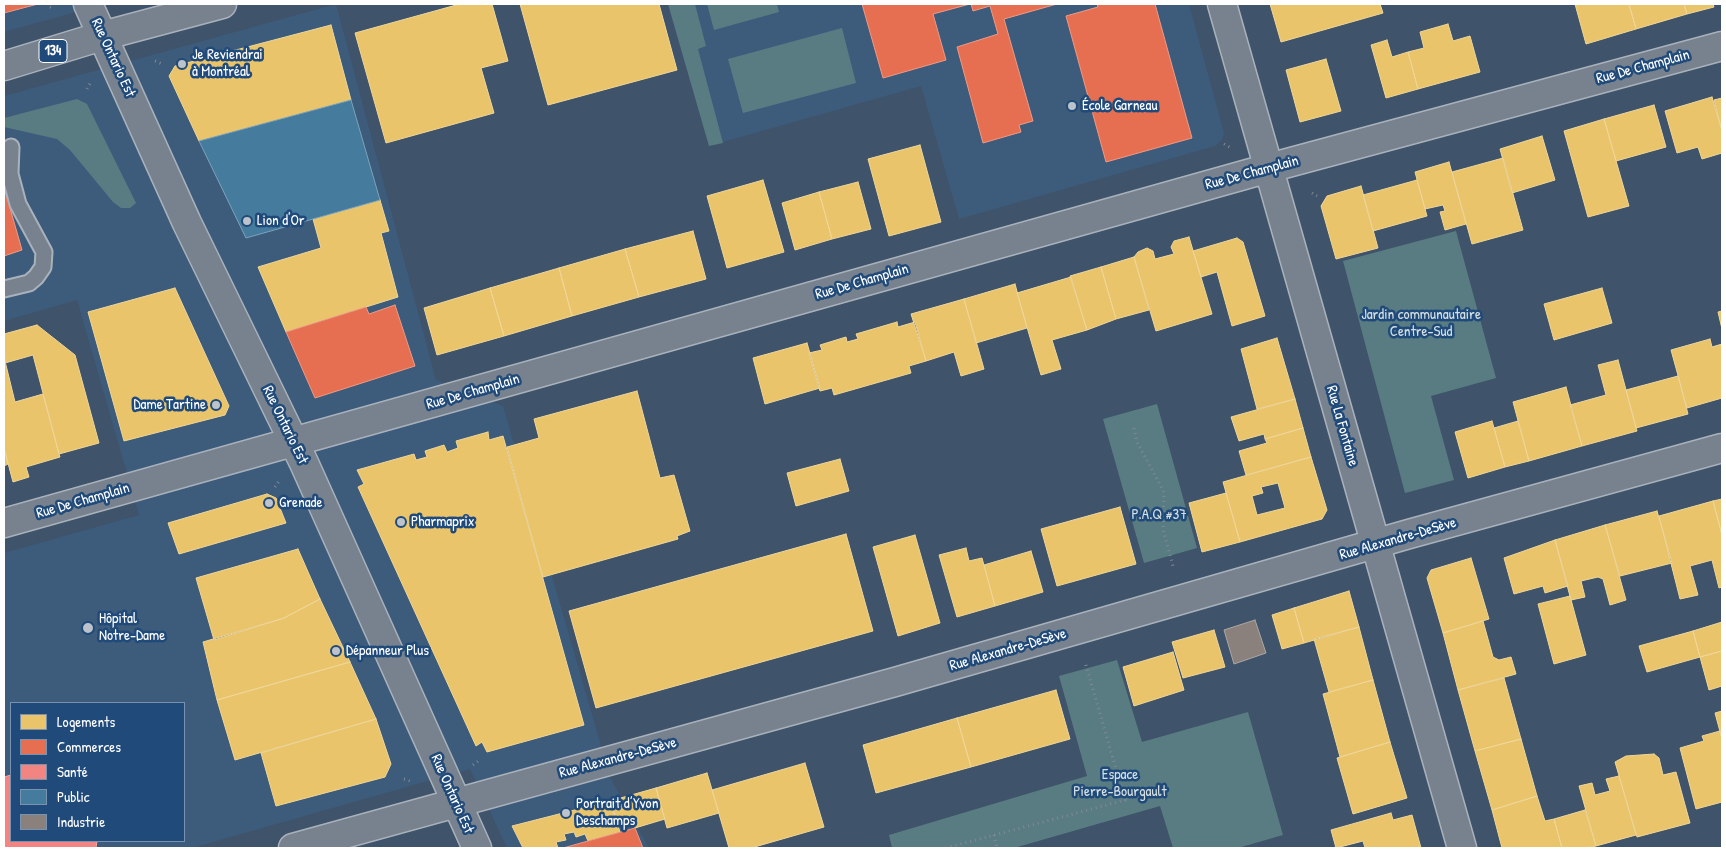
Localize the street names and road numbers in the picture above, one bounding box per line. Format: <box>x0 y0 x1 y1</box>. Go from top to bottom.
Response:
street label: Rue Ontario Est <box>87 16 139 100</box>
road number: 134 <box>39 40 67 62</box>
street label: Rue De Champlain <box>1594 46 1692 88</box>
street label: Rue De Champlain <box>1203 152 1301 194</box>
street label: Rue De Champlain <box>813 260 911 304</box>
street label: Rue De Champlain <box>424 370 522 414</box>
street label: Rue Ontario Est <box>258 383 312 467</box>
street label: Rue La Fontaine <box>1322 384 1362 468</box>
street label: Rue De Champlain <box>34 479 132 523</box>
street label: Rue Alexandre-DeSève <box>1338 514 1458 564</box>
street label: Rue Alexandre-DeSève <box>948 625 1068 675</box>
street label: Rue Alexandre-DeSève <box>557 734 679 782</box>
street label: Rue Ontario Est <box>427 752 477 836</box>

